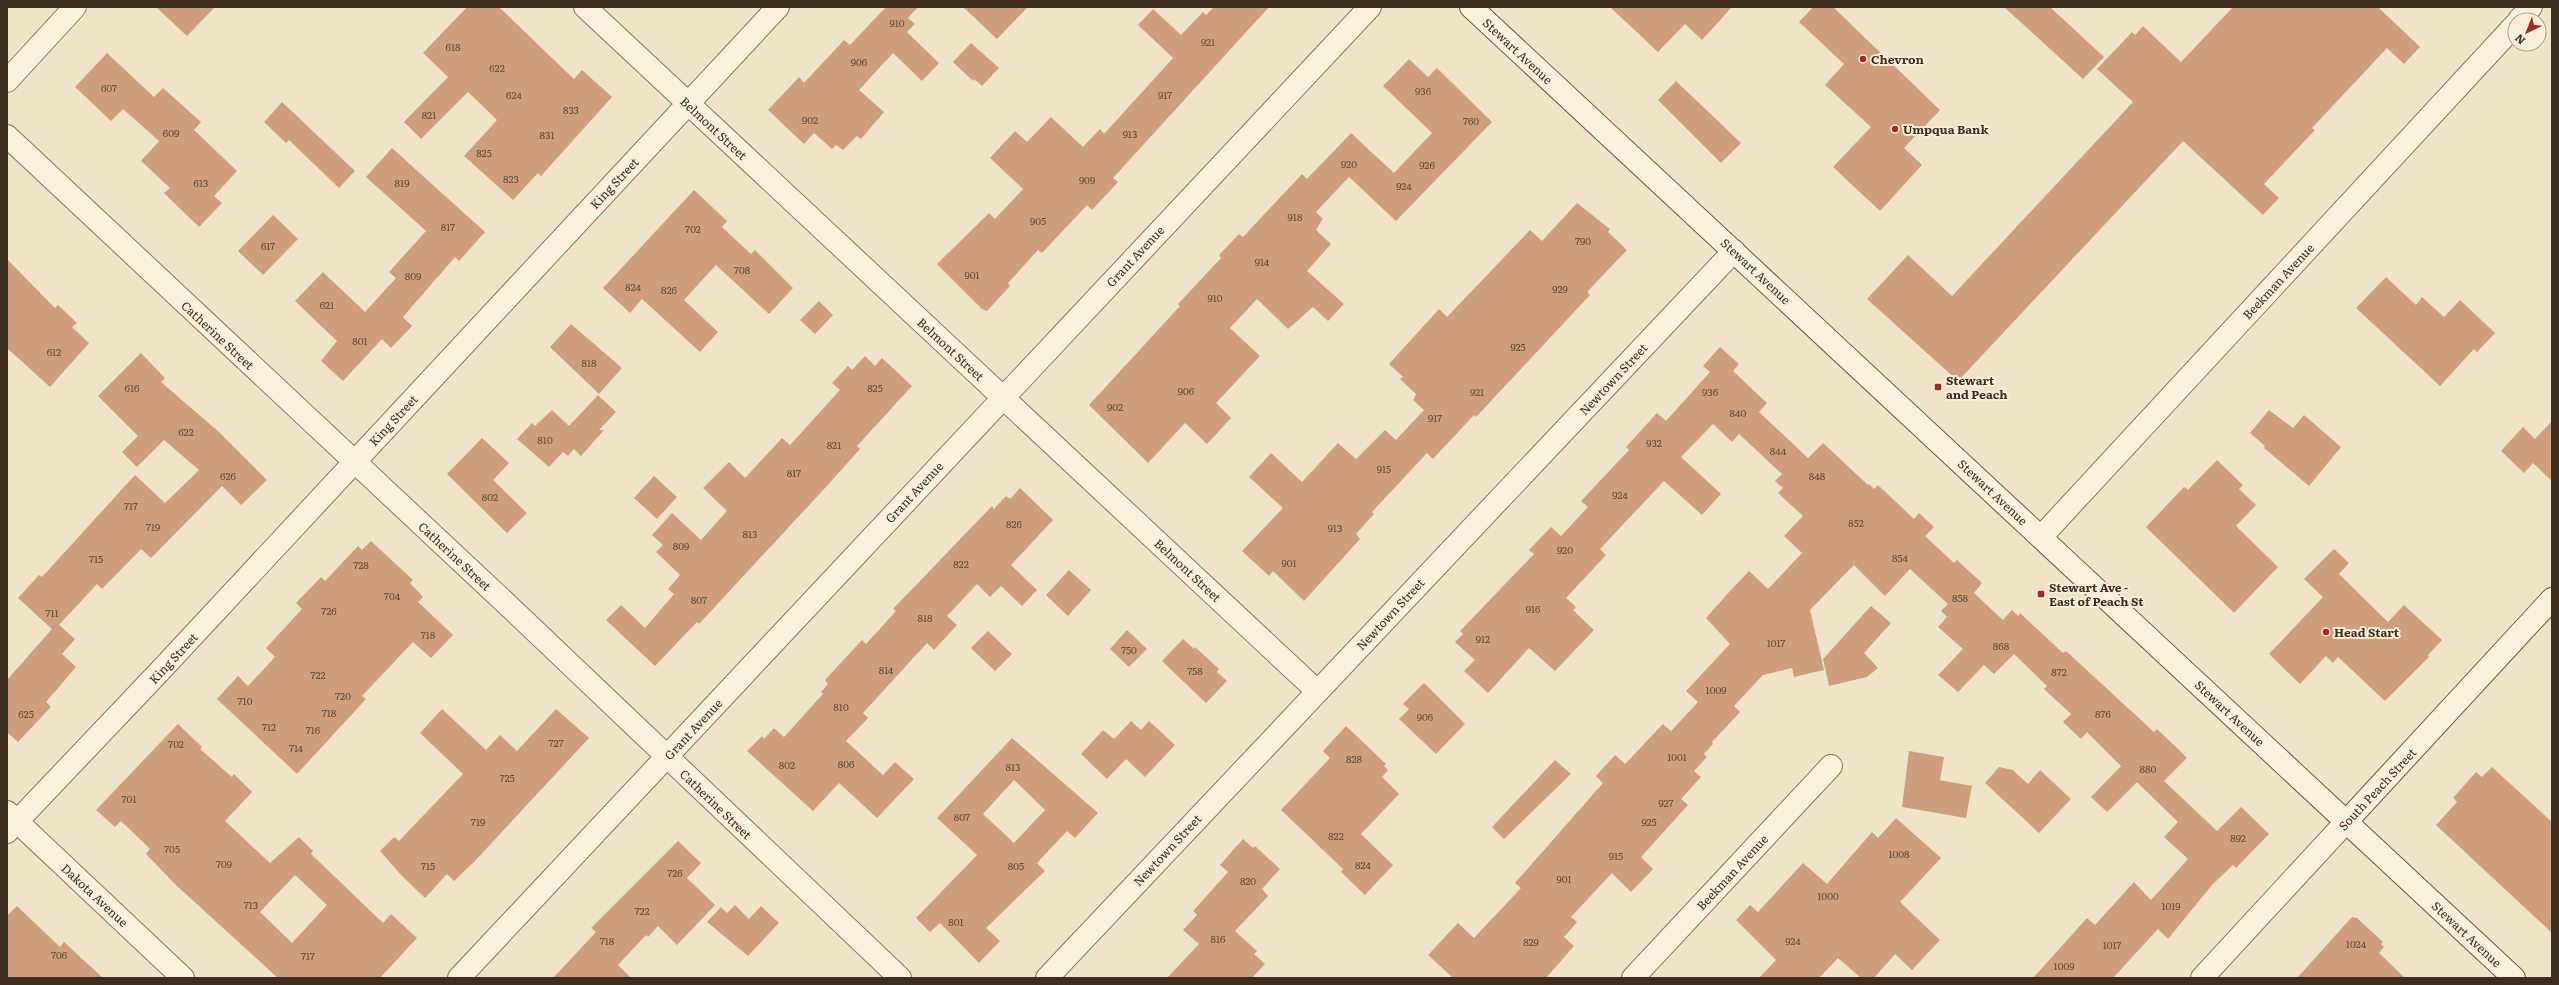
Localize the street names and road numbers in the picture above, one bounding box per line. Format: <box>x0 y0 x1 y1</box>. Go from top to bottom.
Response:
street label: Stewart Avenue <box>1479 14 1557 88</box>
street label: Belmont Street <box>677 92 752 164</box>
street label: King Street <box>585 153 643 213</box>
street label: Grant Avenue <box>1102 221 1168 291</box>
street label: Stewart Avenue <box>1717 234 1795 308</box>
street label: Beekman Avenue <box>2238 239 2318 323</box>
street label: Catherine Street <box>178 296 259 374</box>
street label: Belmont Street <box>914 313 989 385</box>
street label: Newtown Street <box>1575 339 1651 419</box>
street label: King Street <box>364 390 422 450</box>
street label: Stewart Avenue <box>1954 455 2032 529</box>
street label: Grant Avenue <box>881 457 947 527</box>
street label: Catherine Street <box>415 517 496 595</box>
street label: Belmont Street <box>1151 534 1226 606</box>
street label: Newtown Street <box>1352 574 1428 654</box>
street label: King Street <box>144 628 202 688</box>
street label: Stewart Avenue <box>2191 676 2269 750</box>
street label: Grant Avenue <box>660 694 726 764</box>
street label: South Peach Street <box>2334 744 2420 834</box>
street label: Catherine Street <box>676 765 756 843</box>
street label: Newtown Street <box>1129 810 1205 890</box>
street label: Beekman Avenue <box>1692 830 1772 914</box>
street label: Dakota Avenue <box>58 859 132 931</box>
street label: Stewart Avenue <box>2428 897 2506 971</box>

